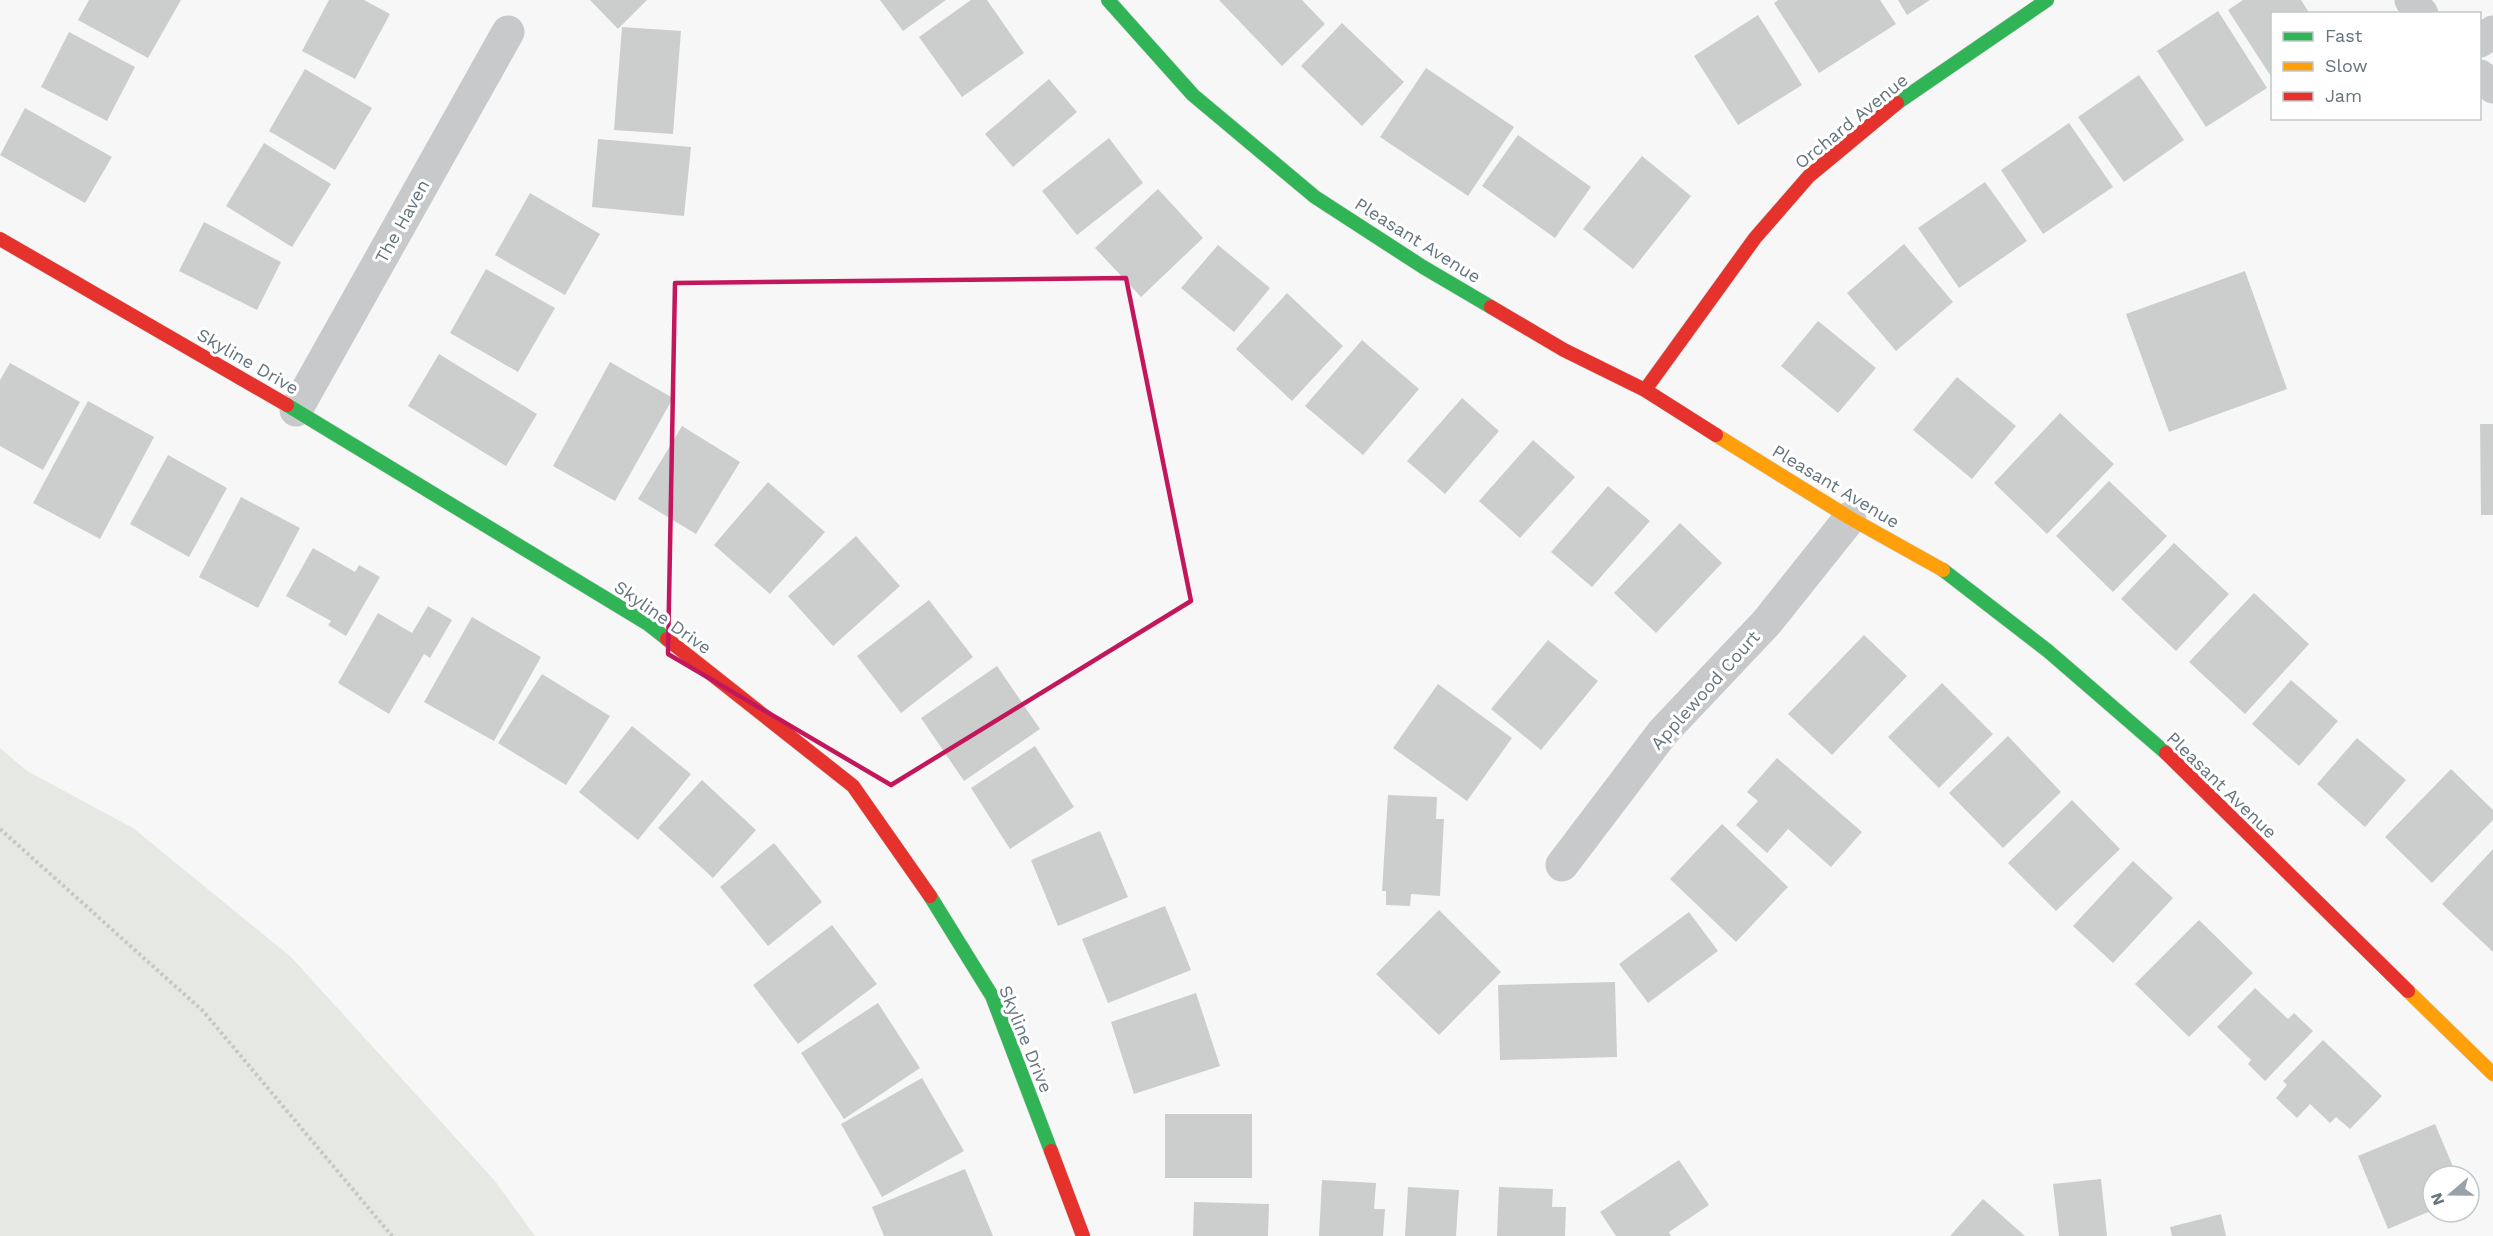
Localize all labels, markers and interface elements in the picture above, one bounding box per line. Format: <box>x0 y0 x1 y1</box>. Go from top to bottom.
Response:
legend <box>2271 12 2481 120</box>
text: Fast <box>2325 25 2363 46</box>
text: Slow <box>2325 55 2368 76</box>
street label: Orchard Avenue <box>1790 69 1912 173</box>
text: Jam <box>2325 85 2362 106</box>
street label: The Haven <box>371 176 433 266</box>
street label: Pleasant Avenue <box>1351 193 1485 287</box>
street label: Skyline Drive <box>193 323 303 399</box>
street label: Pleasant Avenue <box>1769 440 1903 532</box>
street label: Skyline Drive <box>610 576 716 658</box>
street label: Applewood Court <box>1646 626 1764 754</box>
street label: Pleasant Avenue <box>2163 727 2281 843</box>
street label: Skyline Drive <box>995 982 1057 1096</box>
north arrow <box>2421 1164 2481 1224</box>
text: N <box>2426 1190 2448 1208</box>

